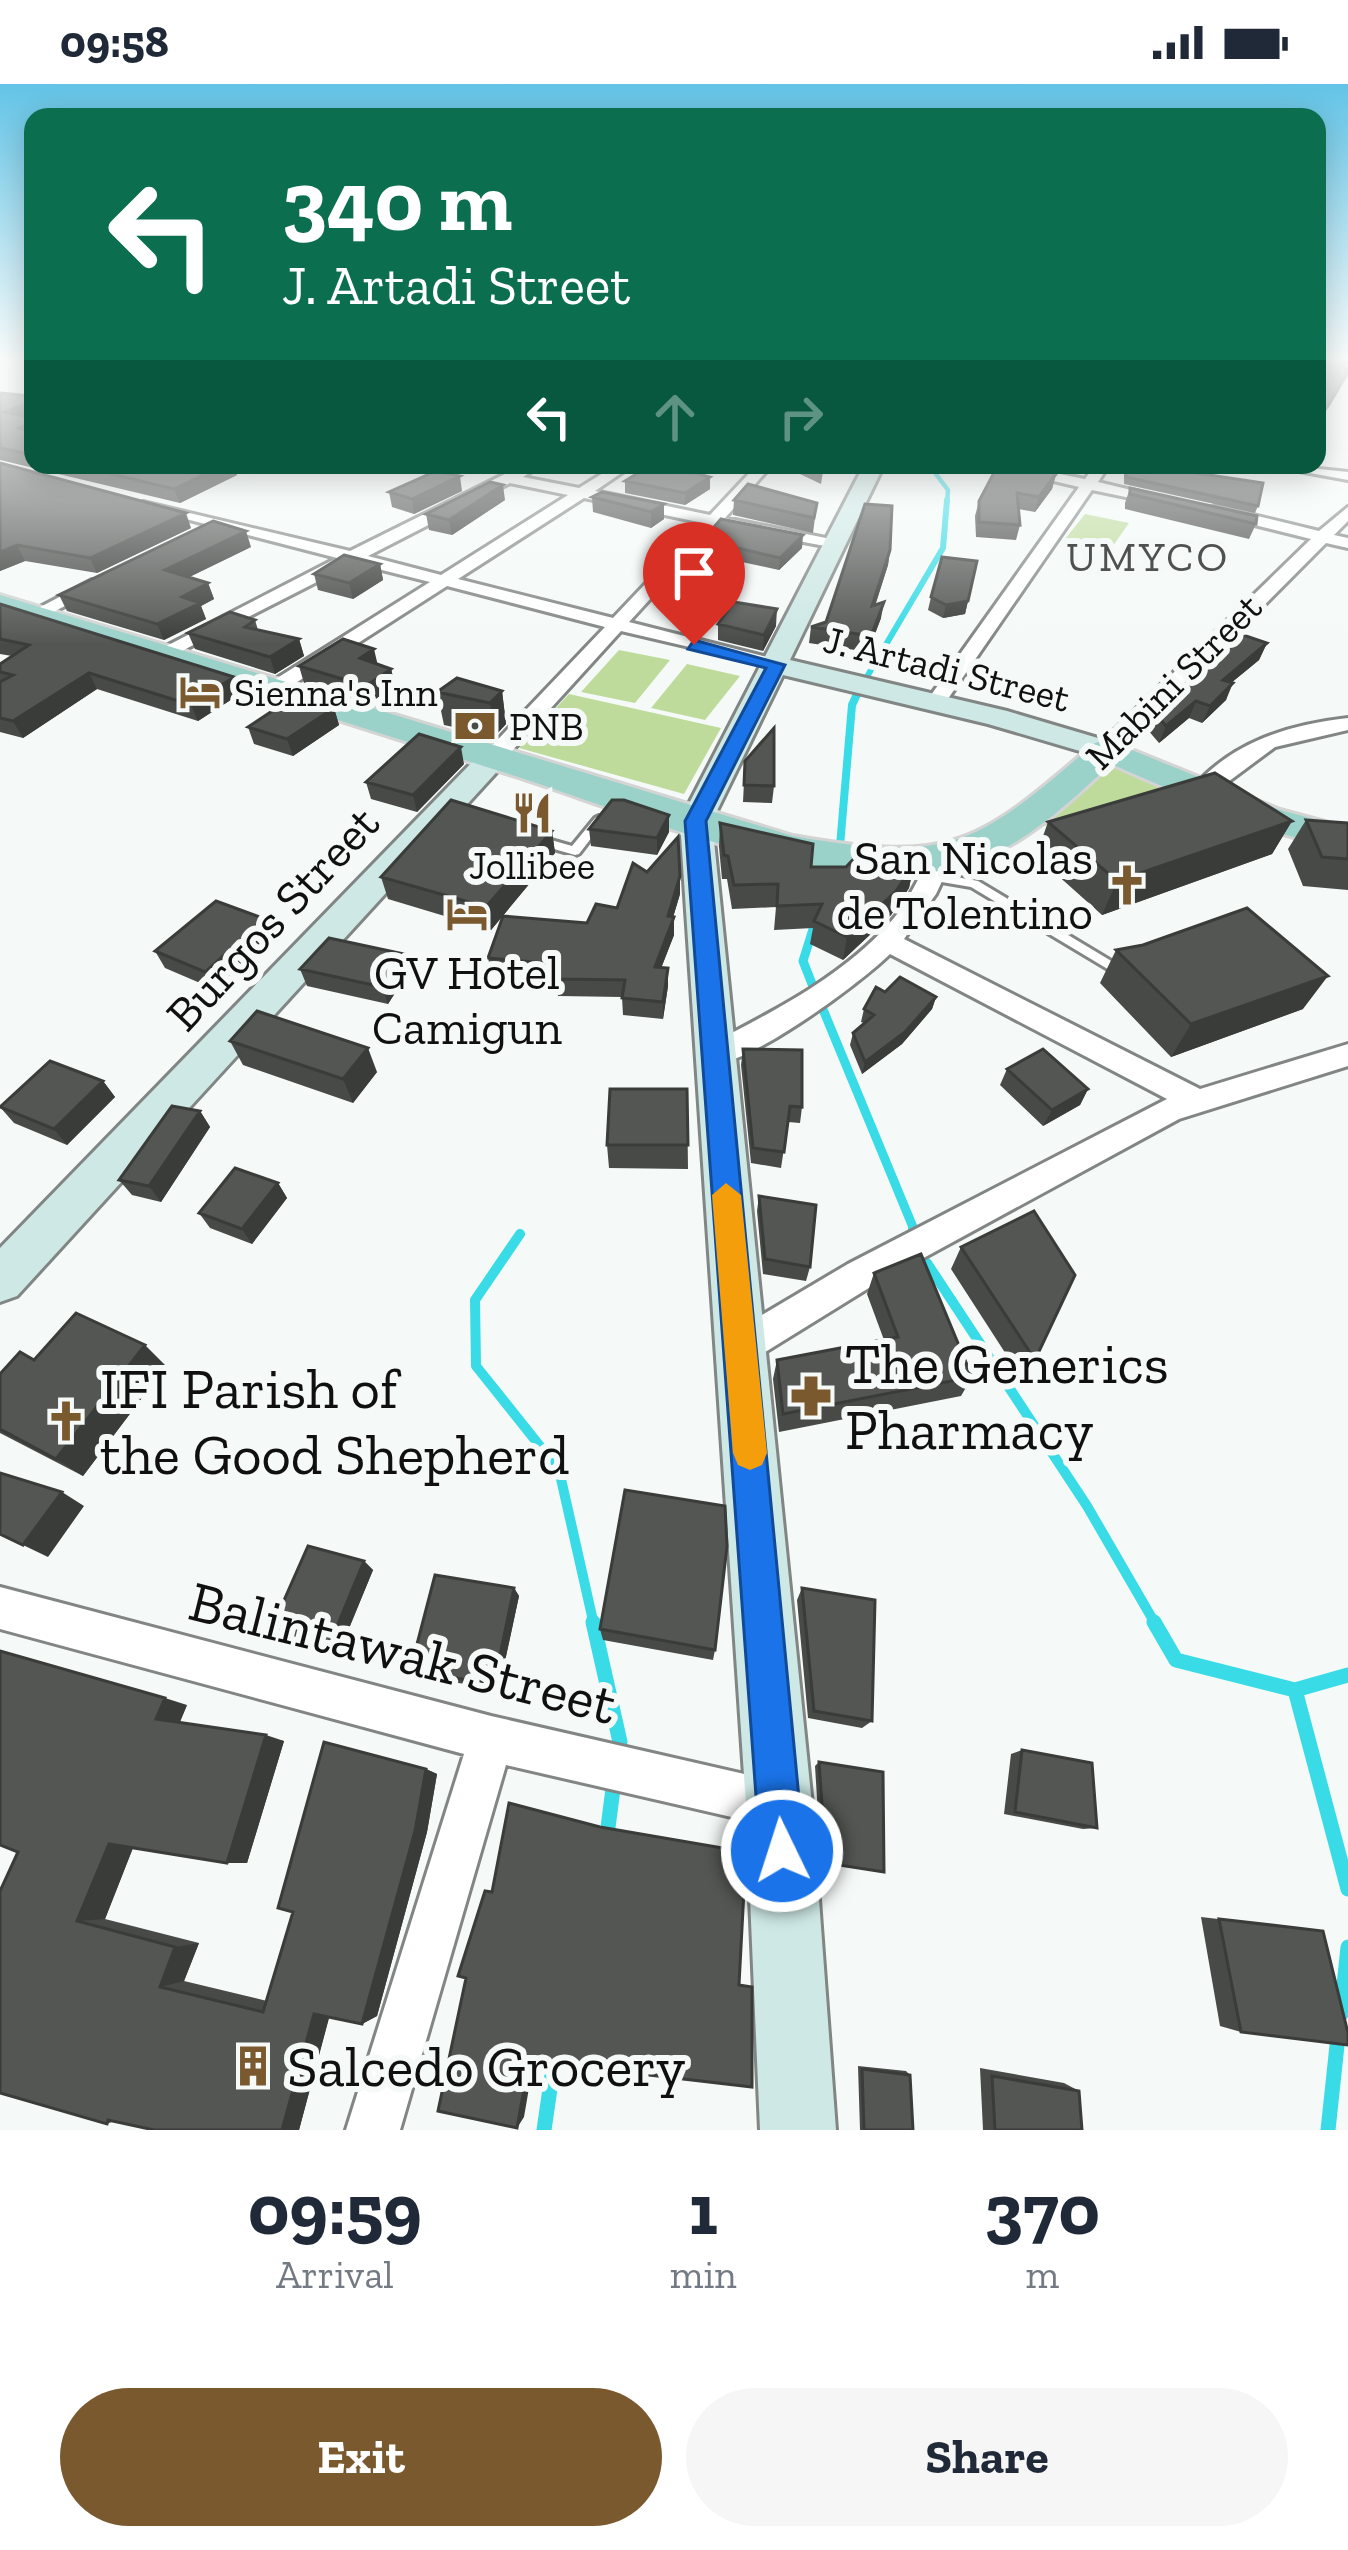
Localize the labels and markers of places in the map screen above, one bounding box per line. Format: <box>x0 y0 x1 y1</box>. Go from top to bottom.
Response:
pin <box>643 522 745 645</box>
hotel icon: Sienna's Inn <box>177 669 223 715</box>
place label: Sienna's Inn <box>234 669 438 716</box>
bank icon: PNB <box>452 703 498 749</box>
place label: PNB <box>509 703 583 750</box>
restaurant icon: Jollibee <box>509 790 555 836</box>
place label: San Nicolas de Tolentino <box>837 829 1093 941</box>
place label: Jollibee <box>469 842 595 889</box>
church icon: San Nicolas de Tolentino <box>1104 862 1150 908</box>
hotel icon: GV Hotel Camigun <box>444 891 490 937</box>
place label: GV Hotel Camigun <box>372 944 562 1056</box>
place label: The Generics Pharmacy <box>845 1329 1169 1464</box>
place label: IFI Parish of the Good Shepherd <box>100 1354 569 1489</box>
pharmacy icon: The Generics Pharmacy <box>788 1373 834 1419</box>
church icon: IFI Parish of the Good Shepherd <box>43 1398 89 1444</box>
place label: Salcedo Grocery <box>287 2032 685 2101</box>
building icon: Salcedo Grocery <box>230 2043 276 2089</box>

